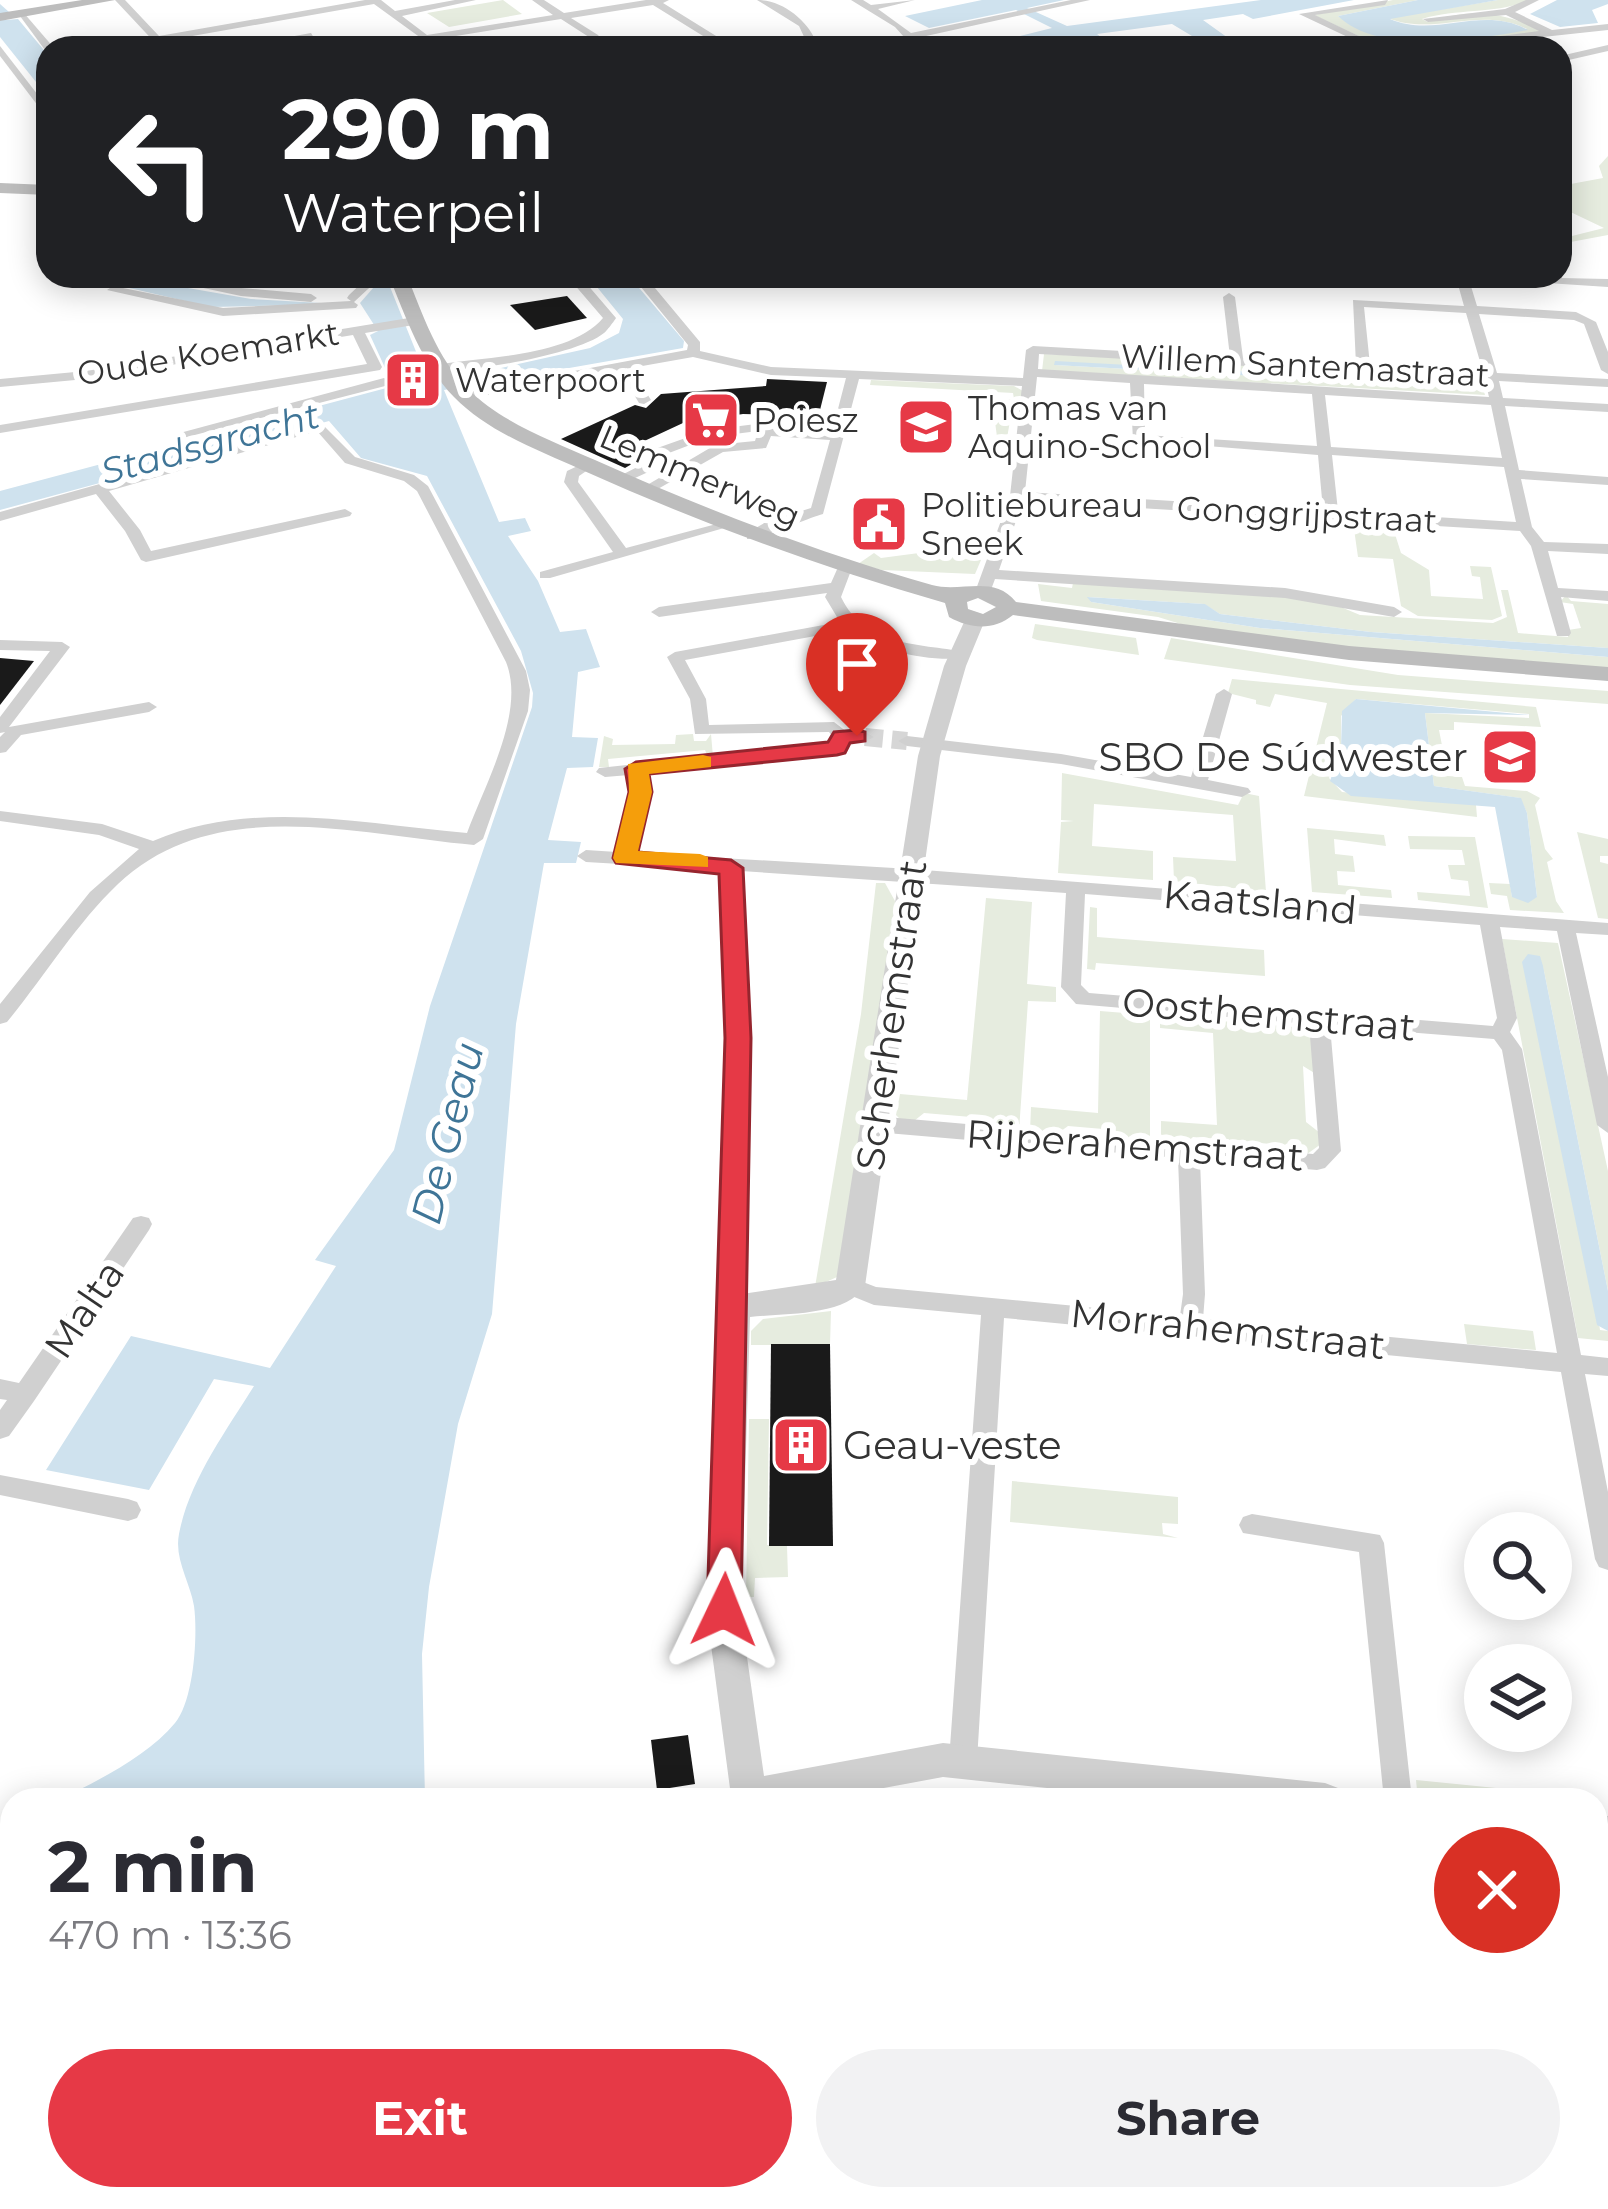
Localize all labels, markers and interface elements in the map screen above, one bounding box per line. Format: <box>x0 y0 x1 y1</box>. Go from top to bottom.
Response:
text: 290 m <box>282 78 554 180</box>
icon: left <box>84 84 240 240</box>
text: Waterpeil <box>282 180 544 246</box>
street label: Oude Koemarkt <box>74 313 342 393</box>
street label: Willem Santemastraat <box>1120 335 1490 395</box>
building icon: Waterpoort <box>382 349 444 411</box>
place label: Waterpoort <box>455 360 646 400</box>
place label: Thomas van Aquino-School <box>968 388 1211 466</box>
supermarket icon: Poiesz <box>680 389 742 451</box>
water label: Stadsgracht <box>96 393 324 493</box>
school or university icon: Thomas van Aquino-School <box>895 396 957 458</box>
place label: Poiesz <box>753 400 859 440</box>
street label: Lemmerweg <box>594 416 806 536</box>
place label: Politiebureau Sneek <box>921 485 1143 563</box>
street label: Gonggrijpstraat <box>1176 487 1438 541</box>
public building icon: Politiebureau Sneek <box>848 493 910 555</box>
pin <box>806 613 908 736</box>
icon: arrive <box>824 631 890 697</box>
school or university icon: SBO De Súdwester <box>1479 726 1541 788</box>
place label: SBO De Súdwester <box>1098 733 1468 781</box>
street label: Scherhemstraat <box>845 857 937 1173</box>
street label: Kaatsland <box>1161 870 1359 934</box>
street label: Oosthemstraat <box>1120 977 1418 1051</box>
water label: De Geau <box>399 1037 495 1229</box>
street label: Rijperahemstraat <box>964 1109 1306 1181</box>
street label: Malta <box>34 1251 134 1367</box>
street label: Morrahemstraat <box>1068 1289 1388 1369</box>
building icon: Geau-veste <box>770 1414 832 1476</box>
place label: Geau-veste <box>843 1421 1062 1469</box>
map controls <box>1464 1512 1572 1752</box>
button: search <box>1464 1512 1572 1620</box>
position arrow <box>661 1547 787 1673</box>
button: layers <box>1464 1644 1572 1752</box>
text: 2 min <box>48 1822 258 1910</box>
button: close <box>1434 1827 1560 1953</box>
text: 470 m · 13:36 <box>48 1911 292 1959</box>
button: Exit <box>48 2049 792 2187</box>
button: Share <box>816 2049 1560 2187</box>

